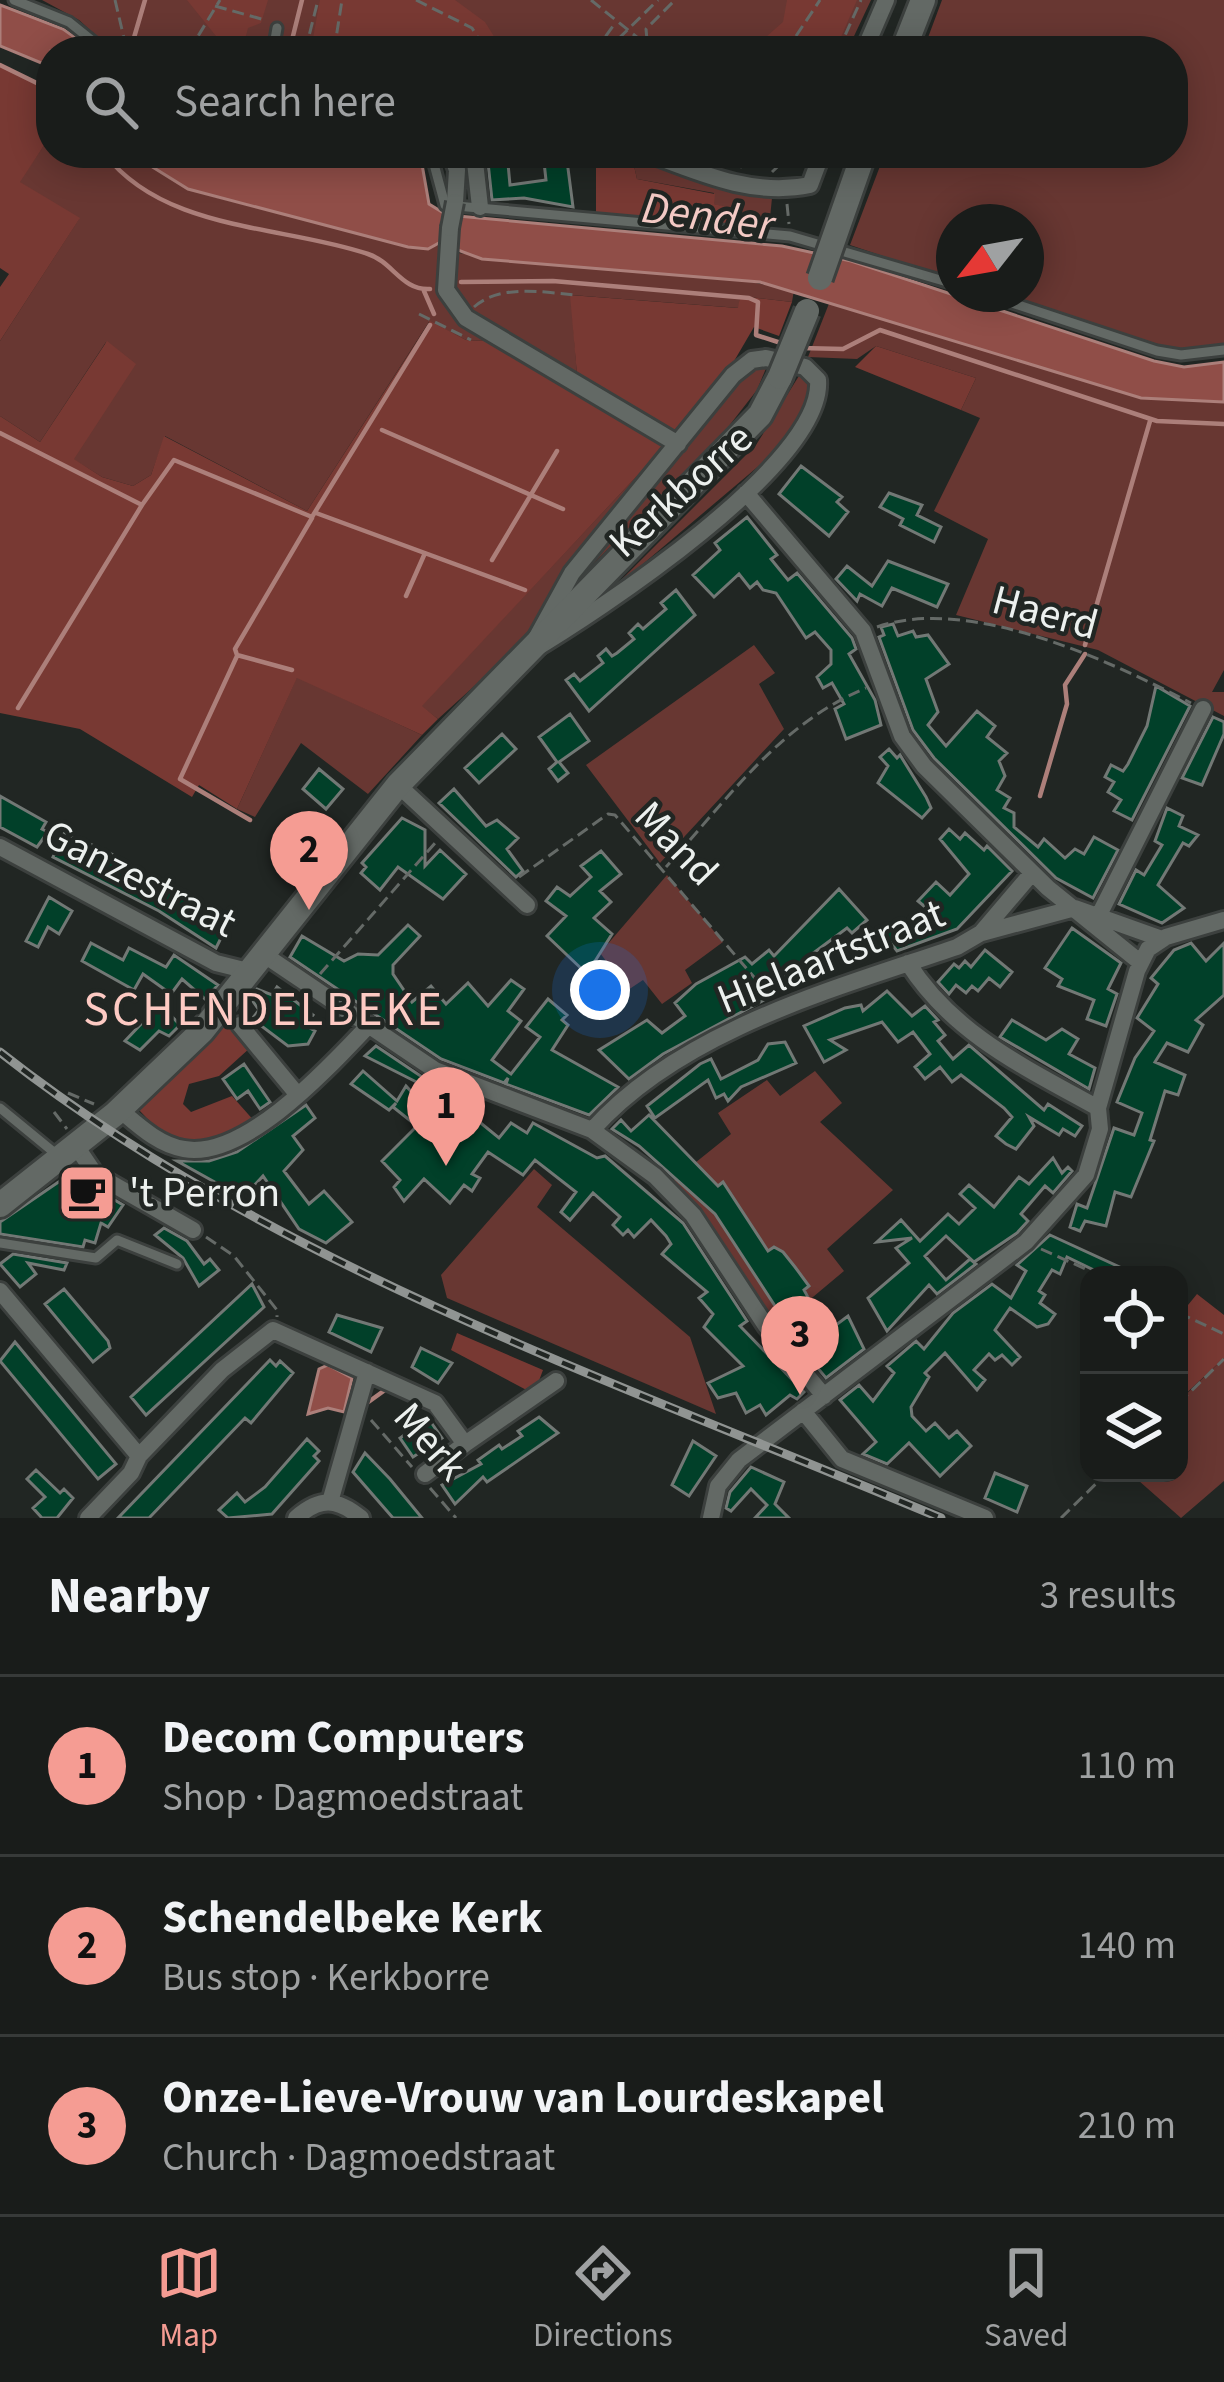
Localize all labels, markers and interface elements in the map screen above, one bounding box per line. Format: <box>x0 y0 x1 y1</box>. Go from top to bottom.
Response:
search box <box>36 36 1188 168</box>
icon: search <box>78 69 144 135</box>
text: Search here <box>174 70 396 134</box>
water label: Dender <box>638 176 781 258</box>
north arrow <box>936 204 1044 312</box>
street label: Kerkborre <box>596 410 766 572</box>
street label: Haerd <box>986 570 1104 656</box>
street label: Mand <box>620 788 732 900</box>
street label: Ganzestraat <box>33 805 247 953</box>
pin: 2 <box>270 811 348 910</box>
street label: Hielaartstraat <box>708 884 954 1030</box>
your location <box>570 960 630 1020</box>
district label: SCHENDELBEKE <box>83 976 445 1044</box>
pin: 1 <box>407 1067 485 1166</box>
cafe icon: 't Perron <box>56 1162 118 1224</box>
place label: 't Perron <box>129 1163 280 1223</box>
map controls <box>1080 1266 1188 1482</box>
button: locate <box>1080 1266 1188 1374</box>
pin: 3 <box>761 1296 839 1395</box>
button: layers <box>1080 1374 1188 1482</box>
street label: Merk <box>379 1390 481 1495</box>
text: Nearby <box>48 1560 210 1632</box>
text: 3 results <box>1040 1568 1176 1624</box>
text: Decom Computers <box>162 1706 525 1770</box>
text: 1 <box>77 1738 97 1794</box>
text: 110 m <box>1078 1738 1176 1794</box>
text: Shop · Dagmoedstraat <box>162 1770 523 1826</box>
text: Schendelbeke Kerk <box>162 1886 542 1950</box>
text: 2 <box>77 1918 97 1974</box>
text: 140 m <box>1078 1918 1176 1974</box>
text: Bus stop · Kerkborre <box>162 1950 490 2006</box>
text: Onze-Lieve-Vrouw van Lourdeskapel <box>162 2066 884 2130</box>
text: 3 <box>77 2098 97 2154</box>
text: 210 m <box>1078 2098 1176 2154</box>
text: Church · Dagmoedstraat <box>162 2130 555 2186</box>
tab: Map <box>156 2240 222 2359</box>
tab: Directions <box>533 2240 673 2359</box>
tab: Saved <box>984 2240 1068 2359</box>

